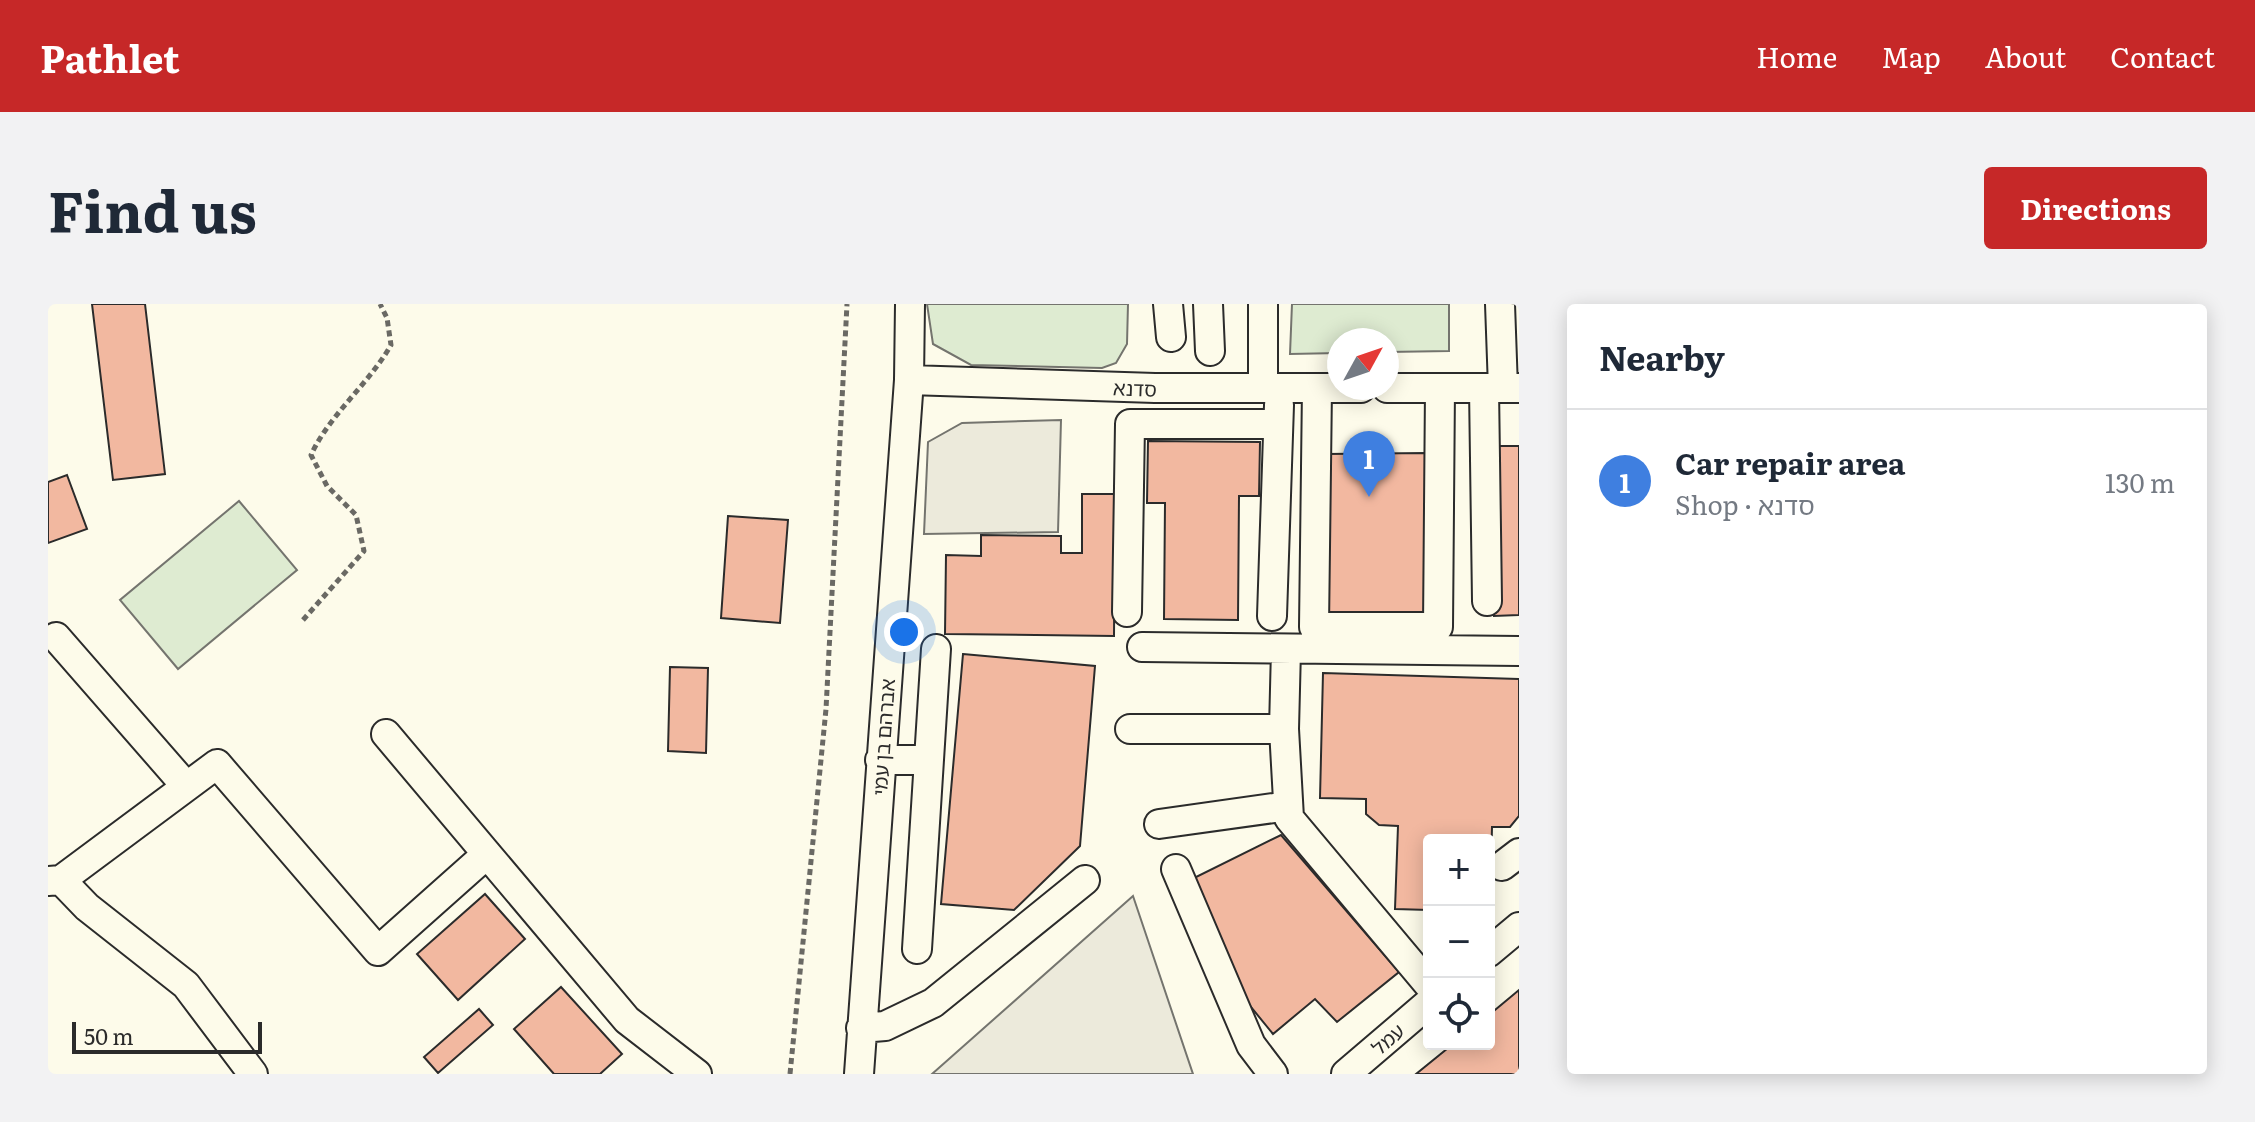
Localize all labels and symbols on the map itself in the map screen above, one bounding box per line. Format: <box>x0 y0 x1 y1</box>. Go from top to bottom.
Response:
north arrow <box>1327 328 1399 400</box>
street label: סדנא <box>1113 371 1157 403</box>
pin: 1 <box>1343 431 1395 497</box>
your location <box>884 612 924 652</box>
street label: אברהם בן עמי <box>863 677 901 797</box>
street label: עמל <box>1364 1015 1410 1061</box>
scale bar <box>72 1018 262 1054</box>

